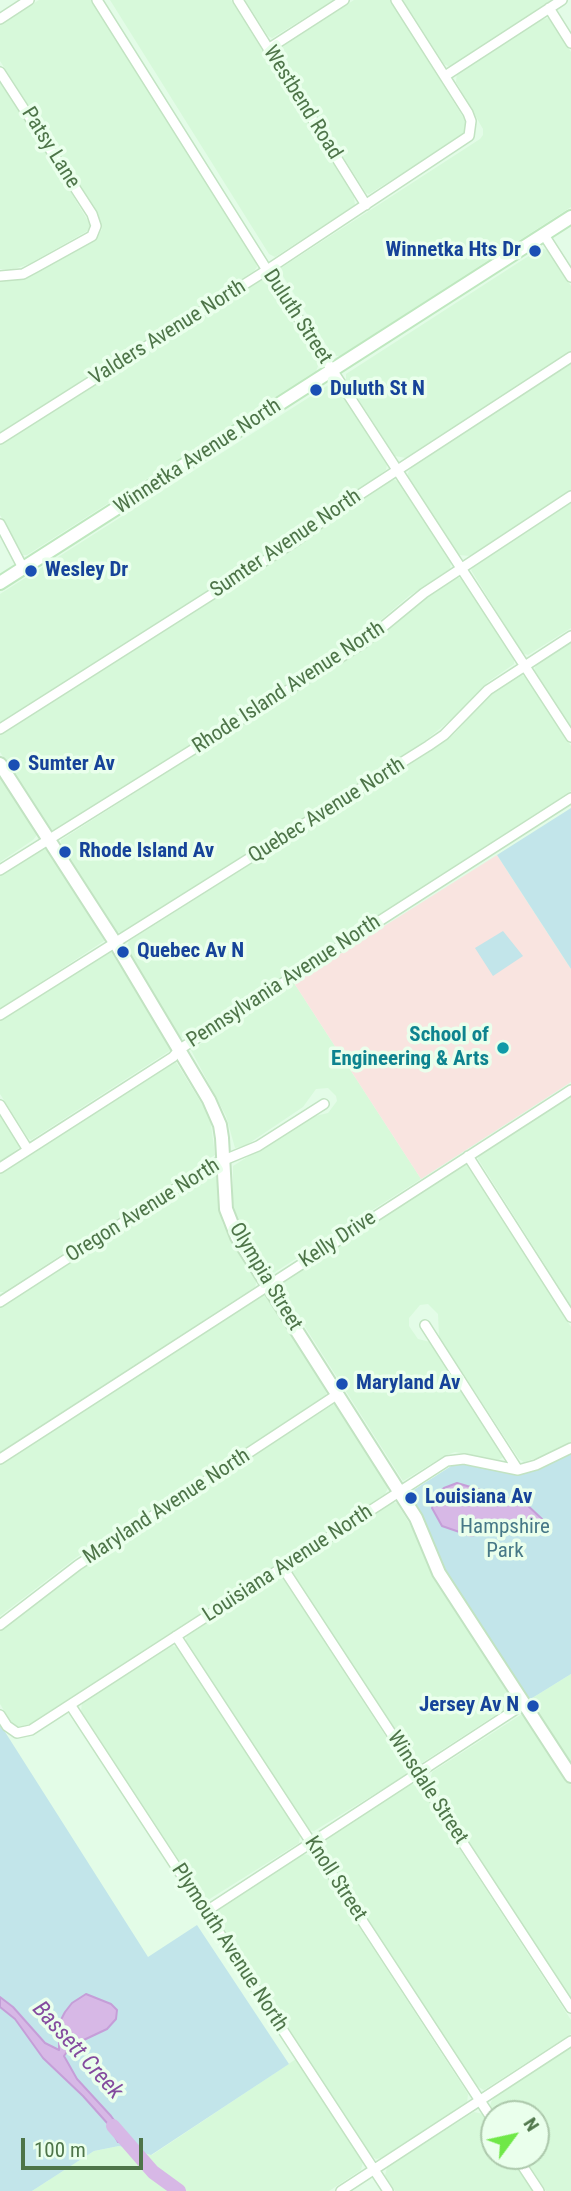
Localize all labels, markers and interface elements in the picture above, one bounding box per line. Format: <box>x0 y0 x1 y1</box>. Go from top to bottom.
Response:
street label: Westbend Road <box>257 42 347 164</box>
street label: Patsy Lane <box>15 103 85 193</box>
place label: Winnetka Hts Dr <box>386 238 521 264</box>
marker: Winnetka Hts Dr <box>527 243 543 259</box>
street label: Duluth Street <box>257 265 337 369</box>
street label: Valders Avenue North <box>85 275 251 391</box>
place label: Duluth St N <box>330 377 425 403</box>
marker: Duluth St N <box>308 382 324 398</box>
street label: Winnetka Avenue North <box>110 394 286 520</box>
street label: Sumter Avenue North <box>206 484 366 604</box>
place label: Wesley Dr <box>45 558 128 584</box>
marker: Wesley Dr <box>23 563 39 579</box>
street label: Rhode Island Avenue North <box>188 616 390 760</box>
place label: Sumter Av <box>28 752 115 778</box>
street label: Quebec Avenue North <box>244 753 410 869</box>
marker: Sumter Av <box>6 757 22 773</box>
place label: Rhode Island Av <box>79 839 214 865</box>
marker: Rhode Island Av <box>57 844 73 860</box>
street label: Pennsylvania Avenue North <box>182 910 386 1054</box>
place label: Quebec Av N <box>137 939 244 965</box>
marker: Quebec Av N <box>115 944 131 960</box>
place label: School of Engineering & Arts <box>331 1023 489 1073</box>
marker: School of Engineering & Arts <box>495 1040 511 1056</box>
street label: Oregon Avenue North <box>61 1154 225 1268</box>
street label: Kelly Drive <box>295 1206 381 1274</box>
street label: Olympia Street <box>223 1219 307 1335</box>
place label: Maryland Av <box>356 1371 461 1397</box>
marker: Maryland Av <box>334 1376 350 1392</box>
street label: Maryland Avenue North <box>79 1444 255 1570</box>
place label: Louisiana Av <box>425 1485 532 1511</box>
marker: Louisiana Av <box>403 1490 419 1506</box>
street label: Louisiana Avenue North <box>198 1500 378 1628</box>
park label: Hampshire Park <box>460 1515 550 1565</box>
place label: Jersey Av N <box>419 1693 519 1719</box>
marker: Jersey Av N <box>525 1698 541 1714</box>
street label: Winsdale Street <box>381 1727 473 1849</box>
street label: Knoll Street <box>298 1832 372 1926</box>
street label: Plymouth Avenue North <box>165 1859 293 2037</box>
water label: Bassett Creek <box>26 1996 128 2106</box>
north arrow <box>480 2100 550 2170</box>
text: N <box>519 2113 544 2136</box>
scale bar <box>24 2124 147 2168</box>
text: 100 m <box>34 2138 86 2162</box>

